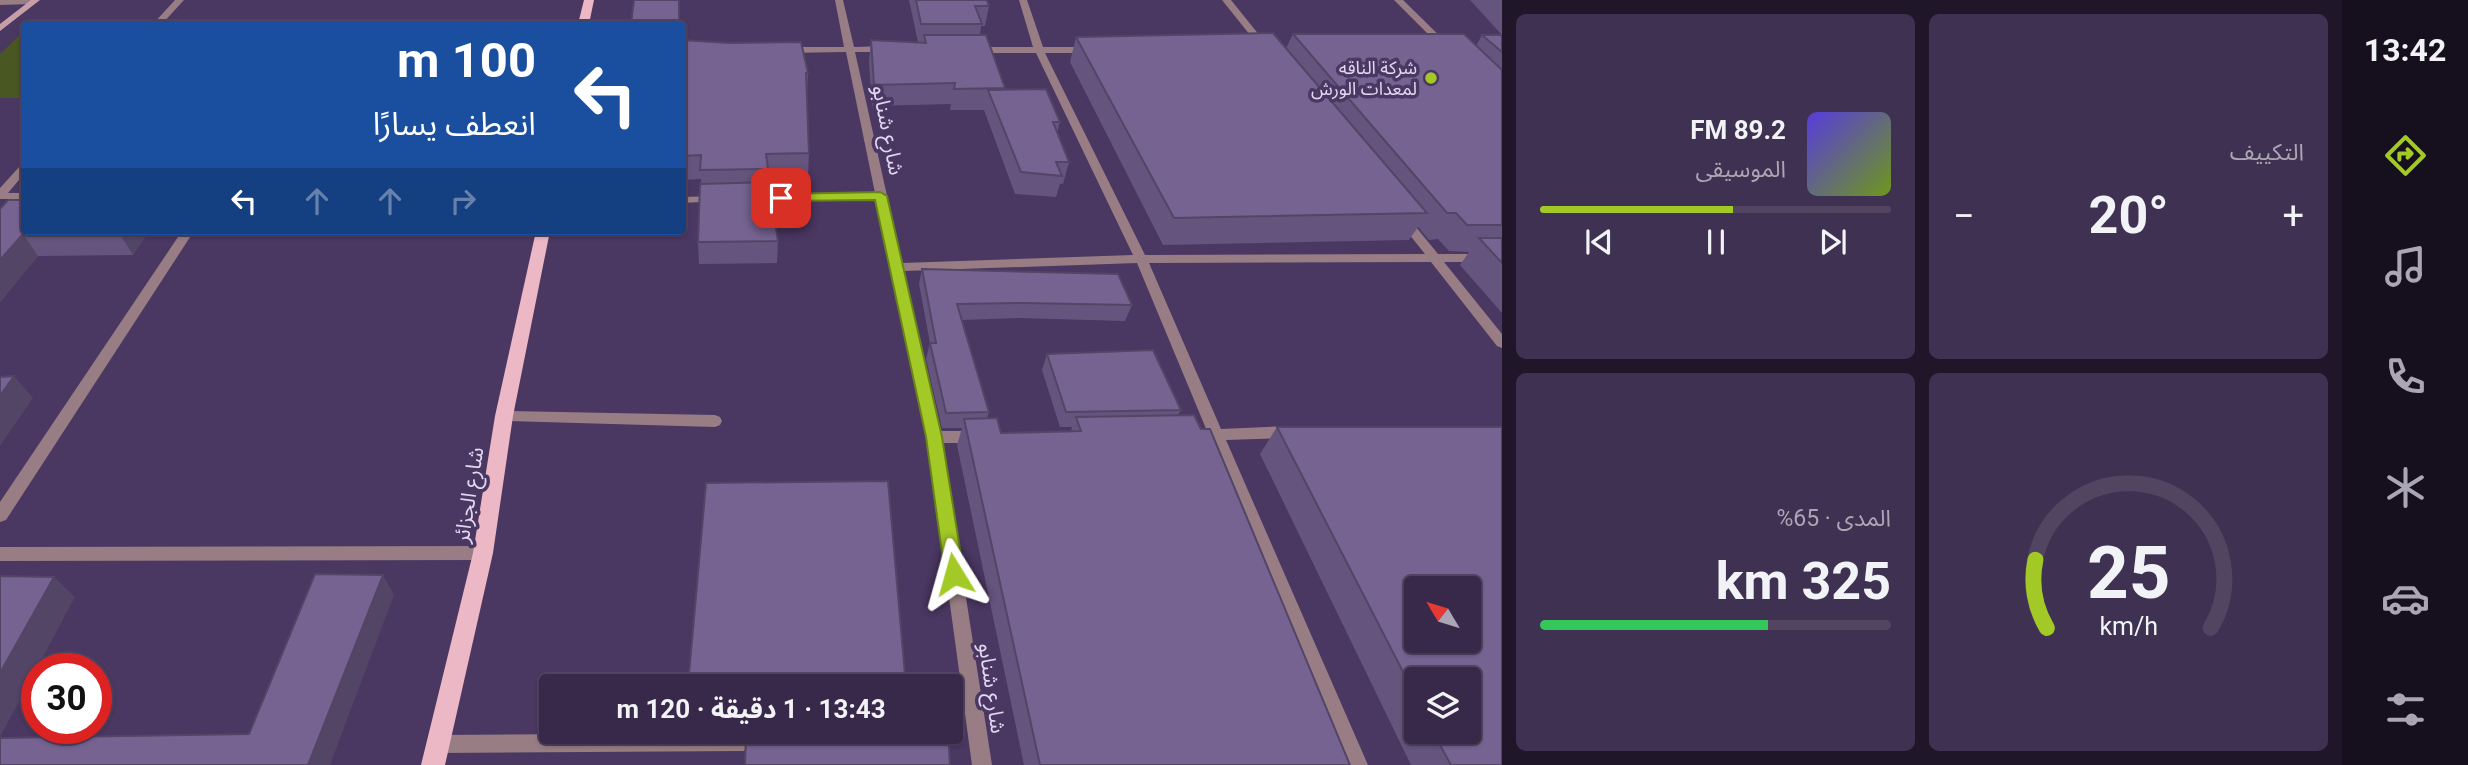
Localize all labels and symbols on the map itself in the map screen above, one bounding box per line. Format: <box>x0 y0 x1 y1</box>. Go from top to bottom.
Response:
place label: شركة الناقه لمعدات الورش <box>1311 57 1417 100</box>
marker: شركة الناقه لمعدات الورش <box>1423 70 1439 86</box>
street label: شارع شنابو <box>865 83 909 178</box>
pin <box>751 168 811 228</box>
street label: شارع الجزائر <box>449 445 491 546</box>
position arrow <box>917 537 991 611</box>
north arrow <box>1404 576 1480 653</box>
street label: شارع شنابو <box>971 641 1010 735</box>
speed limit sign: 30 <box>21 653 112 744</box>

